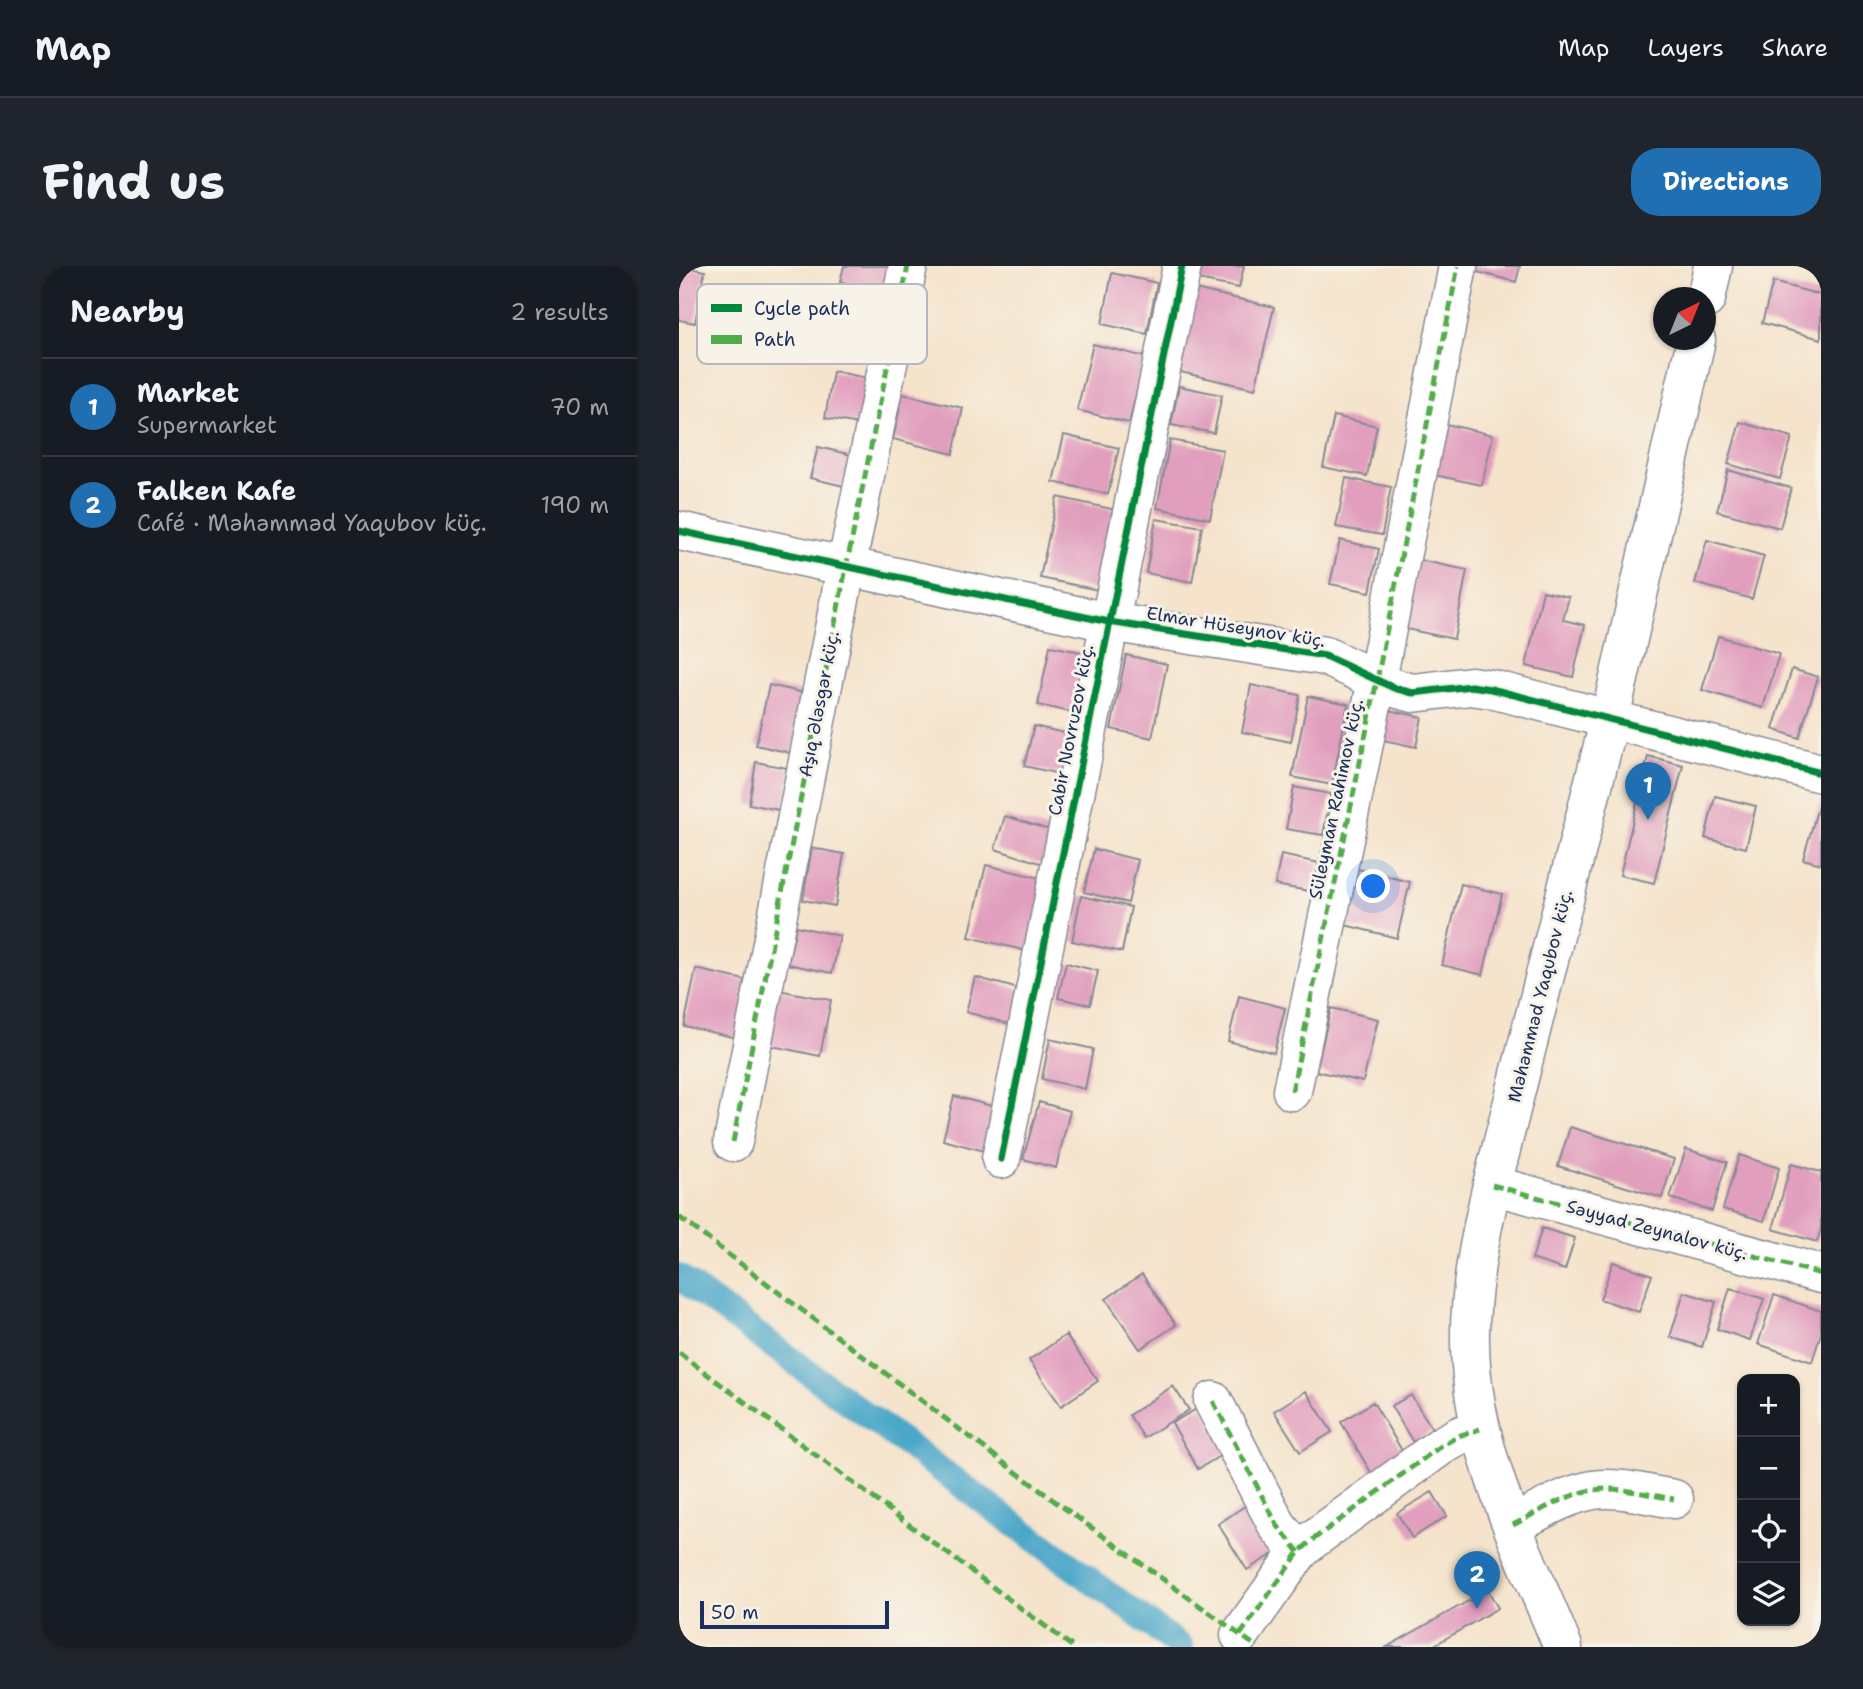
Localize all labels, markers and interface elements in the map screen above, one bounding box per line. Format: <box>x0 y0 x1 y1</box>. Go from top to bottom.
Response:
text: Map <box>35 26 111 71</box>
text: Map <box>1558 32 1609 64</box>
text: Layers <box>1647 32 1724 64</box>
text: Share <box>1762 32 1828 64</box>
button: Directions <box>1631 148 1821 216</box>
text: Find us <box>42 149 225 215</box>
legend <box>697 284 927 364</box>
north arrow <box>1653 287 1716 350</box>
text: Nearby <box>70 291 185 332</box>
text: Cycle path <box>754 296 850 321</box>
text: 2 results <box>510 297 609 327</box>
text: Path <box>754 327 796 352</box>
text: Market <box>137 375 239 410</box>
text: 1 <box>88 392 98 422</box>
text: 70 m <box>550 392 609 422</box>
text: Supermarket <box>137 410 277 440</box>
text: Falken Kafe <box>137 473 296 508</box>
text: 2 <box>85 490 101 520</box>
text: 190 m <box>541 490 609 520</box>
text: Café · Məhəmməd Yaqubov küç. <box>137 508 487 538</box>
street label: Elmar Hüseynov küç. <box>1145 601 1327 653</box>
street label: Aşıq Ələsgər küç. <box>793 629 845 779</box>
street label: Cabir Novruzov küç. <box>1043 642 1099 818</box>
street label: Süleyman Rahimov küç. <box>1303 697 1369 901</box>
pin: 1 <box>1625 762 1671 820</box>
your location <box>1356 869 1390 903</box>
street label: Məhəmməd Yaqubov küç. <box>1502 887 1578 1105</box>
street label: Səyyad Zeynalov küç. <box>1564 1194 1750 1266</box>
map controls <box>1737 1374 1800 1626</box>
button: + <box>1737 1374 1800 1437</box>
button: − <box>1737 1437 1800 1500</box>
button: locate <box>1737 1500 1800 1563</box>
pin: 2 <box>1454 1551 1500 1609</box>
button: layers <box>1737 1563 1800 1626</box>
scale bar <box>700 1598 889 1630</box>
text: 50 m <box>711 1600 759 1625</box>

